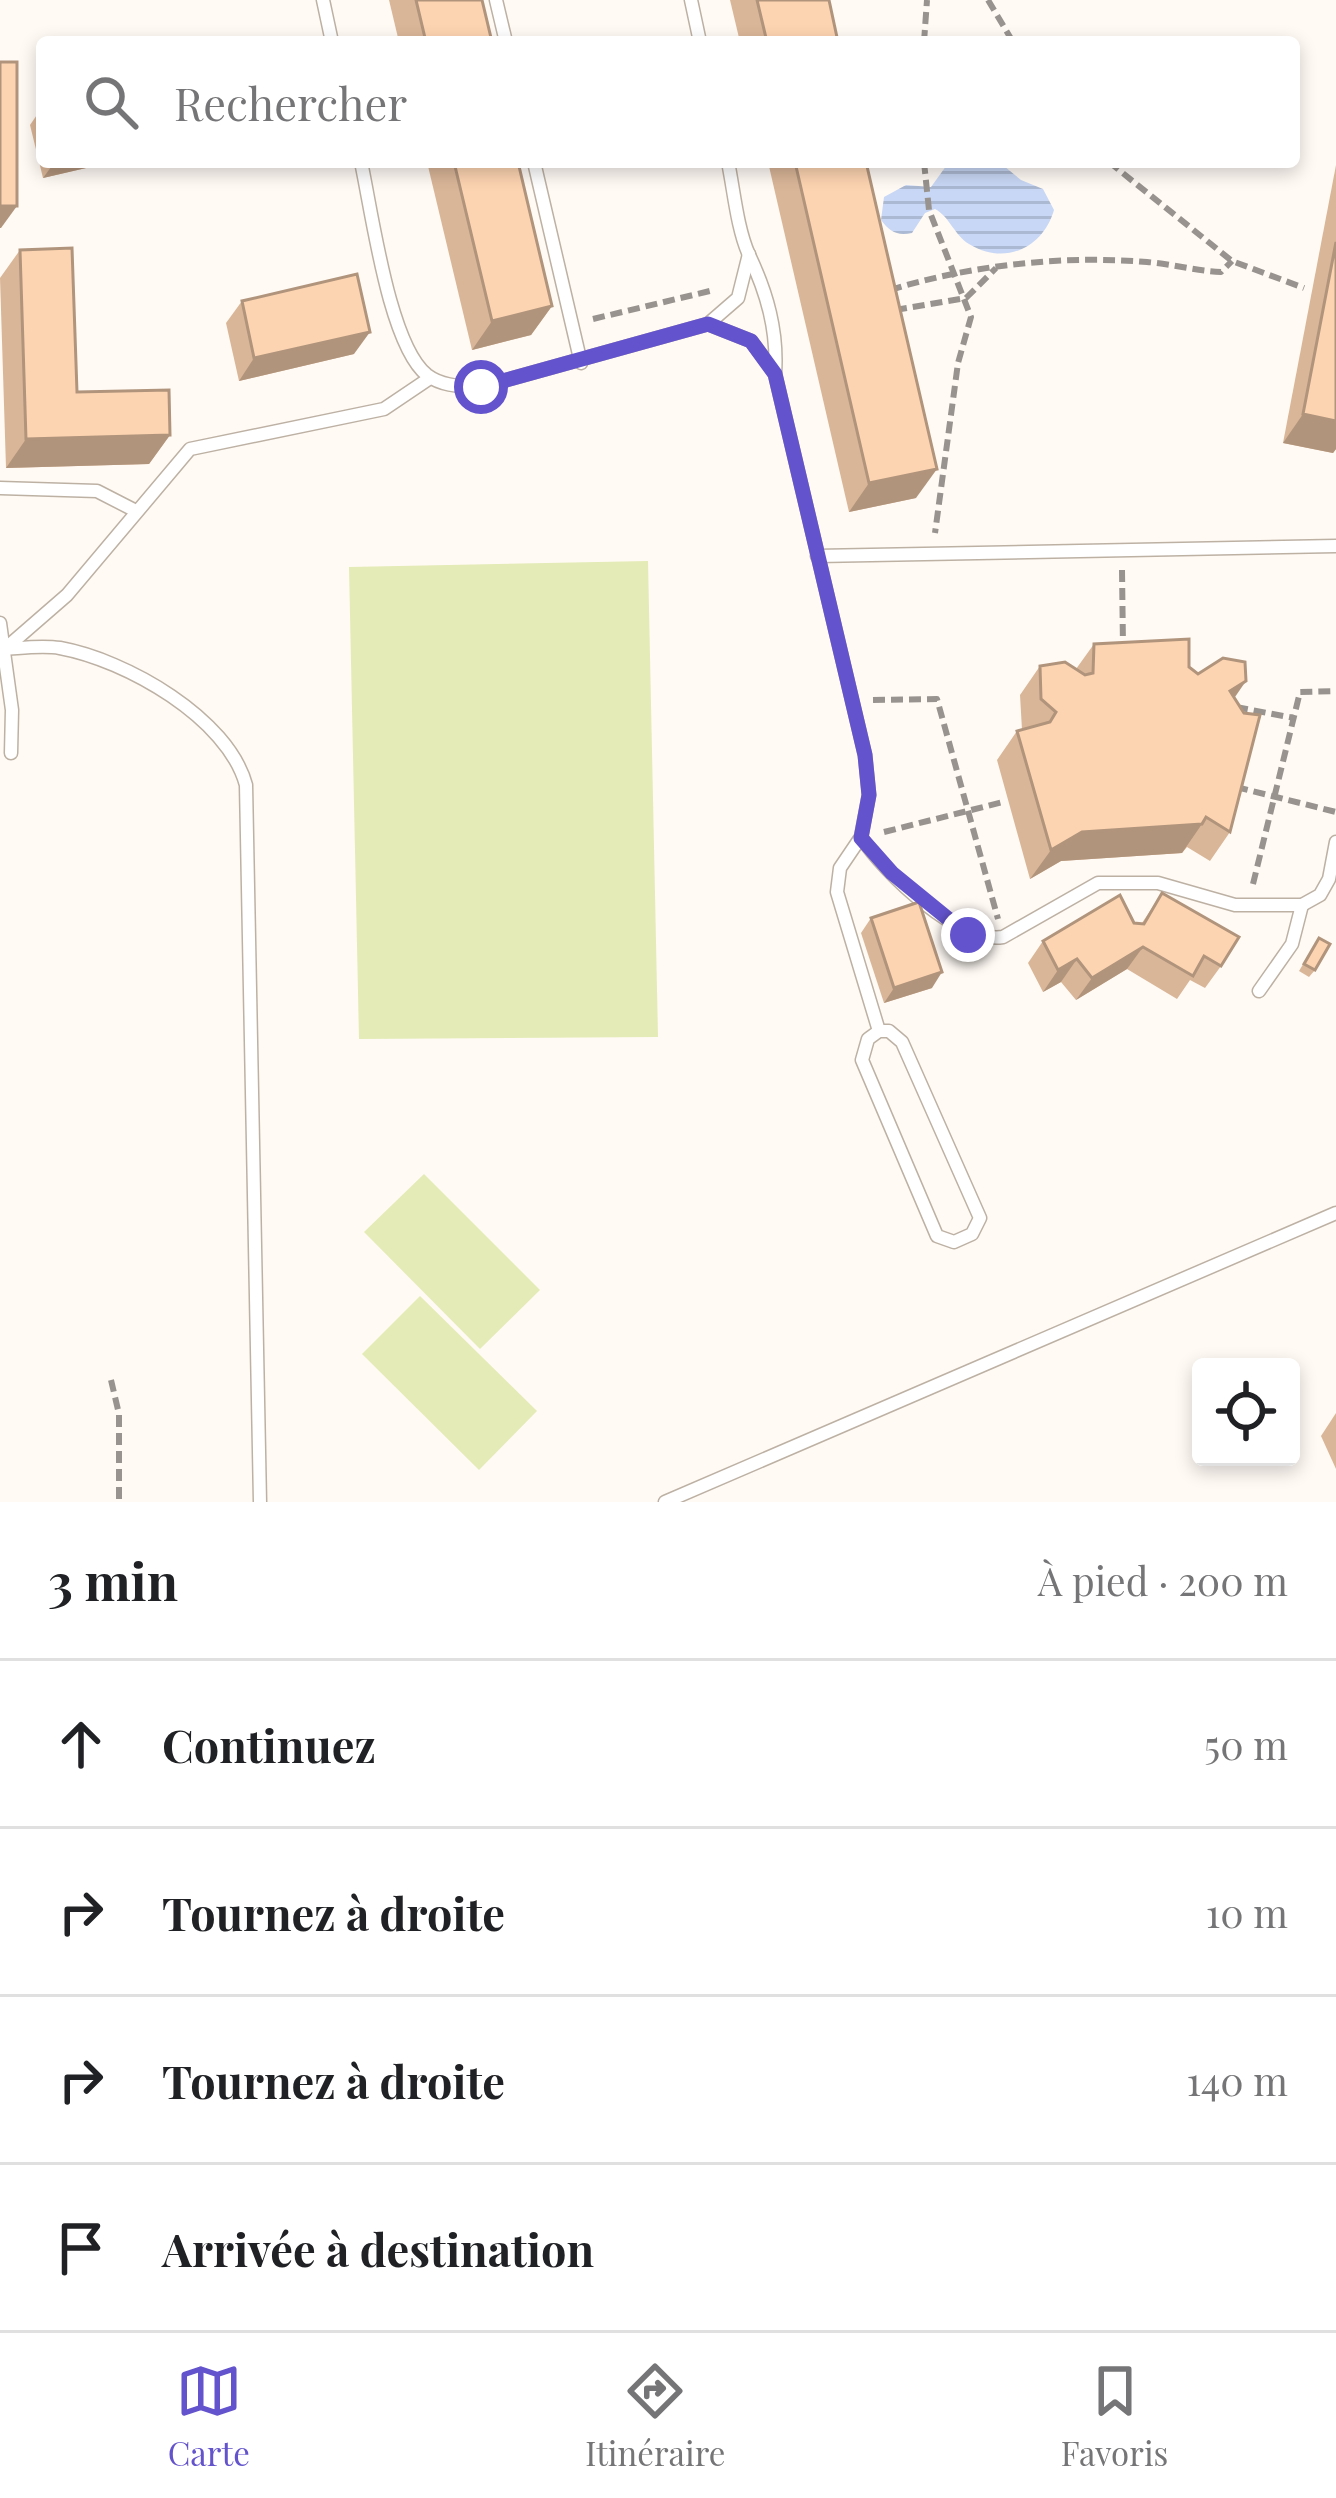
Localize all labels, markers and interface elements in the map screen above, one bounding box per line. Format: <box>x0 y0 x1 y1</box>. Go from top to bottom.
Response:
search box <box>36 36 1300 168</box>
icon: search <box>78 69 144 135</box>
text: Rechercher <box>174 72 407 132</box>
route start <box>454 360 508 414</box>
route end <box>941 908 995 962</box>
map controls <box>1192 1358 1300 1466</box>
button: locate <box>1192 1358 1300 1466</box>
text: 3 min <box>48 1546 178 1614</box>
text: À pied · 200 m <box>1038 1554 1288 1606</box>
icon: ahead <box>48 1711 114 1777</box>
text: Continuez <box>162 1714 376 1774</box>
text: 50 m <box>1204 1718 1288 1770</box>
icon: right <box>48 1879 114 1945</box>
text: Tournez à droite <box>162 1882 505 1942</box>
text: 10 m <box>1206 1886 1288 1938</box>
icon: right <box>48 2047 114 2113</box>
text: Tournez à droite <box>162 2050 505 2110</box>
text: 140 m <box>1187 2054 1288 2106</box>
icon: arrive <box>48 2215 114 2281</box>
text: Arrivée à destination <box>162 2218 594 2278</box>
tab: Carte <box>168 2358 250 2474</box>
tab: Itinéraire <box>585 2358 725 2474</box>
tab: Favoris <box>1061 2358 1168 2474</box>

